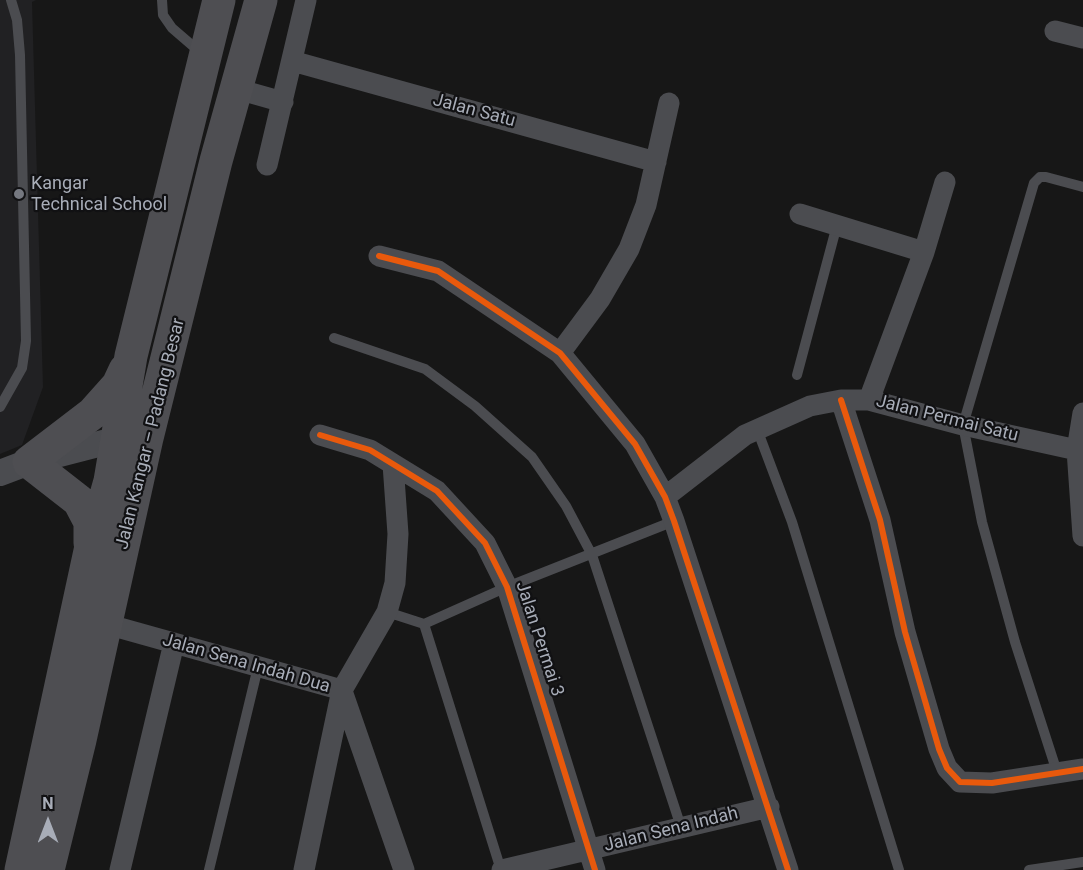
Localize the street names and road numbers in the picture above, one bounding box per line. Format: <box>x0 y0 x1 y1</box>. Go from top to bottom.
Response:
street label: Jalan Satu <box>430 90 518 132</box>
street label: Jalan Kangar – Padang Besar <box>112 316 190 552</box>
street label: Jalan Permai Satu <box>874 391 1020 447</box>
street label: Jalan Permai 3 <box>510 579 568 699</box>
street label: Jalan Sena Indah Dua <box>160 630 332 698</box>
street label: Jalan Sena Indah <box>602 803 740 857</box>

